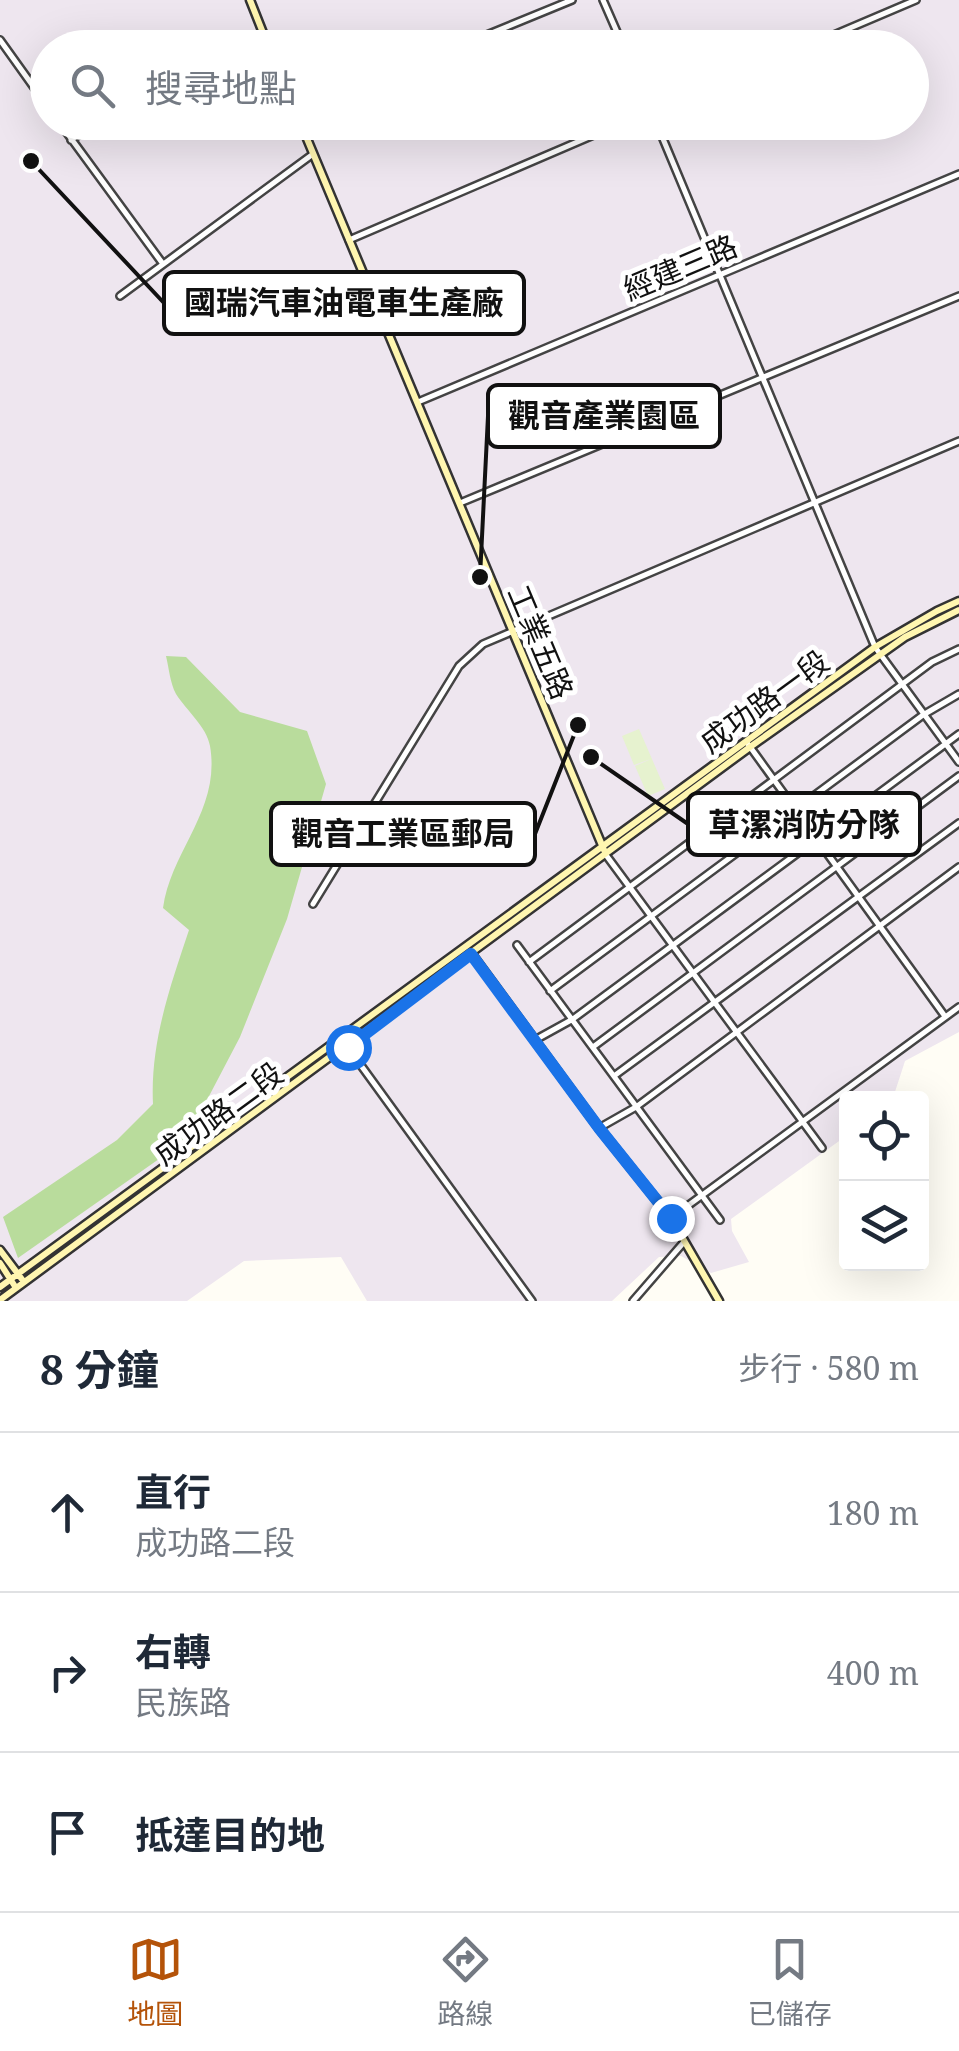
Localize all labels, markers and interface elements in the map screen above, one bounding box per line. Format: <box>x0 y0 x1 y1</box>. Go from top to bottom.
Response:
search box <box>30 30 929 140</box>
icon: search <box>65 58 120 113</box>
text: 搜尋地點 <box>145 61 297 113</box>
street label: 經建三路 <box>617 225 743 309</box>
callout: 國瑞汽車油電車生產廠 <box>164 272 524 334</box>
text: 國瑞汽車油電車生產廠 <box>184 280 504 323</box>
callout: 觀音產業園區 <box>488 385 720 447</box>
text: 觀音產業園區 <box>508 393 700 436</box>
street label: 工業五路 <box>499 579 583 705</box>
street label: 成功路一段 <box>691 640 837 762</box>
callout: 草漯消防分隊 <box>688 793 920 855</box>
text: 草漯消防分隊 <box>708 802 900 845</box>
callout: 觀音工業區郵局 <box>271 803 535 865</box>
text: 觀音工業區郵局 <box>291 811 515 854</box>
route start <box>326 1025 372 1071</box>
street label: 成功路二段 <box>145 1052 291 1174</box>
map controls <box>839 1091 929 1271</box>
button: locate <box>839 1091 929 1181</box>
button: layers <box>839 1181 929 1271</box>
route end <box>649 1196 695 1242</box>
text: 8 分鐘 <box>40 1340 159 1397</box>
text: 步行 · 580 m <box>738 1346 919 1389</box>
text: 直行 <box>135 1465 211 1517</box>
icon: ahead <box>40 1485 95 1540</box>
text: 180 m <box>827 1491 919 1534</box>
text: 成功路二段 <box>135 1520 295 1563</box>
text: 右轉 <box>135 1625 211 1677</box>
icon: right <box>40 1645 95 1700</box>
text: 400 m <box>827 1651 919 1694</box>
text: 民族路 <box>135 1680 231 1723</box>
icon: arrive <box>40 1805 95 1860</box>
text: 抵達目的地 <box>135 1808 325 1860</box>
tab: 地圖 <box>127 1932 183 2032</box>
tab: 路線 <box>437 1932 494 2032</box>
tab: 已儲存 <box>748 1932 832 2032</box>

